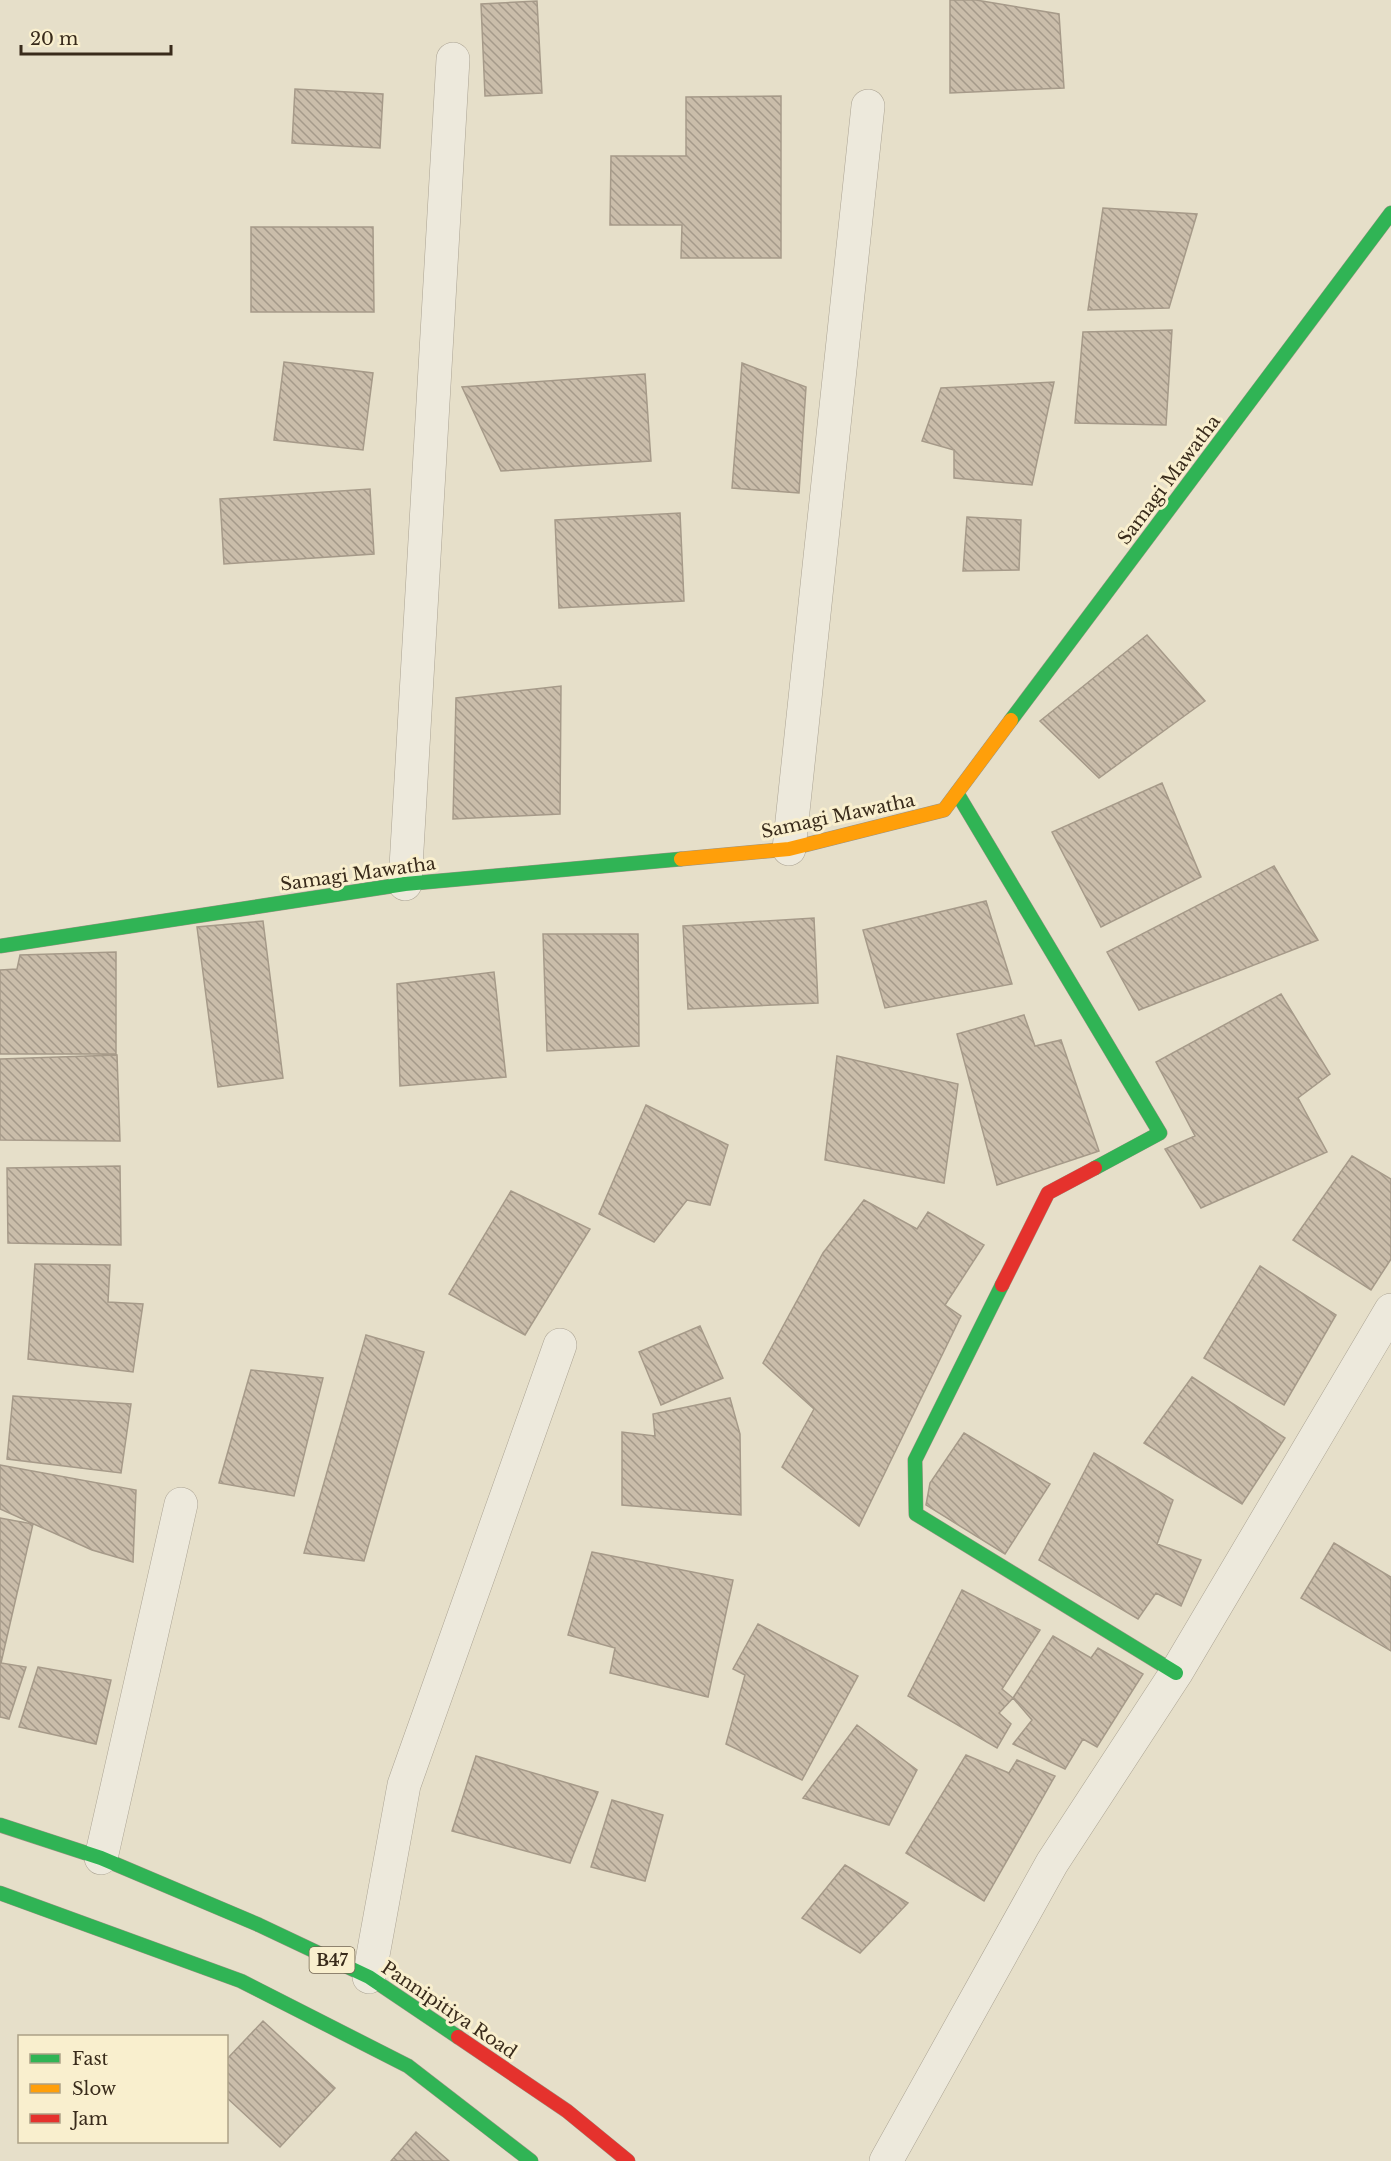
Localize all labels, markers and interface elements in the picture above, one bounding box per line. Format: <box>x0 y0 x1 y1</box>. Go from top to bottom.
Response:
scale bar <box>21 18 171 56</box>
text: 20 m <box>30 28 78 50</box>
street label: Samagi Mawatha <box>1113 411 1225 549</box>
street label: Samagi Mawatha <box>759 789 917 843</box>
street label: Samagi Mawatha <box>279 852 437 896</box>
road number: B47 <box>310 1947 354 1973</box>
street label: Pannipitiya Road <box>377 1957 521 2063</box>
legend <box>18 2035 228 2143</box>
text: Fast <box>72 2048 109 2070</box>
text: Slow <box>72 2078 117 2100</box>
text: Jam <box>70 2108 108 2130</box>

